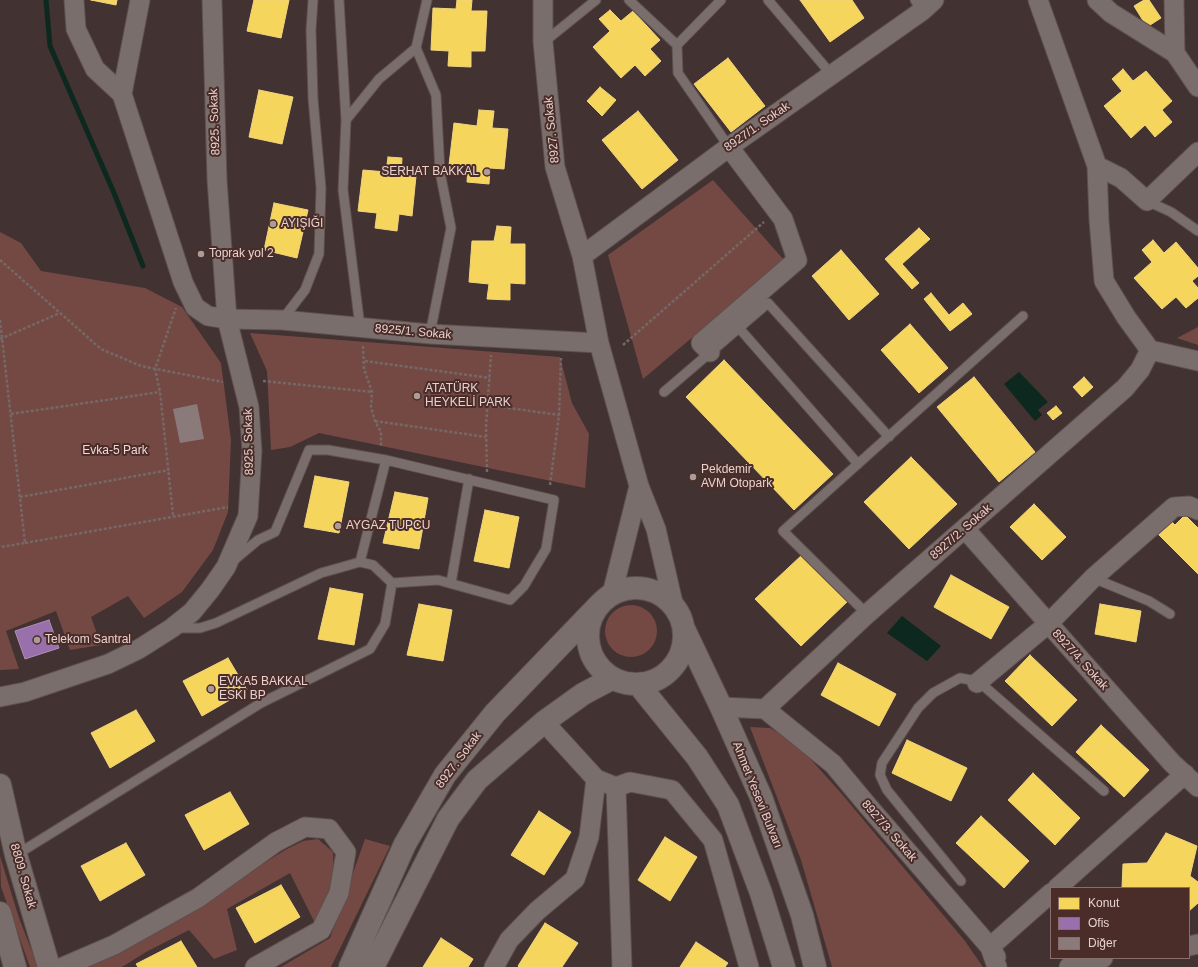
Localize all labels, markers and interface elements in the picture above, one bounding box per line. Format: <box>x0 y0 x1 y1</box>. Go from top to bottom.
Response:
street label: 8925. Sokak <box>207 88 223 156</box>
street label: 8927. Sokak <box>541 96 563 164</box>
street label: 8927/1. Sokak <box>721 99 793 155</box>
place label: SERHAT BAKKAL <box>381 165 479 179</box>
marker: SERHAT BAKKAL <box>482 167 492 177</box>
place label: AYIŞIĞI <box>281 217 323 231</box>
marker: AYIŞIĞI <box>268 219 278 229</box>
place label: Toprak yol 2 <box>209 247 274 261</box>
marker: Toprak yol 2 <box>196 249 206 259</box>
street label: 8925/1. Sokak <box>374 321 452 343</box>
place label: ATATÜRK HEYKELİ PARK <box>425 382 511 410</box>
marker: ATATÜRK HEYKELİ PARK <box>412 391 422 401</box>
street label: 8925. Sokak <box>241 409 257 475</box>
park label: Evka-5 Park <box>82 444 148 458</box>
place label: Pekdemir AVM Otopark <box>701 463 772 491</box>
marker: Pekdemir AVM Otopark <box>688 472 698 482</box>
street label: 8927/2. Sokak <box>927 501 995 563</box>
place label: AYGAZ TUPCU <box>346 519 430 533</box>
marker: AYGAZ TUPCU <box>333 521 343 531</box>
street label: 8927/4. Sokak <box>1049 627 1111 693</box>
place label: Telekom Santral <box>45 633 131 647</box>
marker: Telekom Santral <box>32 635 42 645</box>
place label: EVKA5 BAKKAL ESKI BP <box>219 675 308 703</box>
marker: EVKA5 BAKKAL ESKI BP <box>206 684 216 694</box>
street label: 8927. Sokak <box>433 729 485 791</box>
street label: Ahmet Yesevi Bulvarı <box>729 740 785 850</box>
street label: 8927/3. Sokak <box>858 797 920 865</box>
street label: 8809. Sokak <box>7 842 39 910</box>
legend <box>1050 887 1190 959</box>
text: Konut <box>1088 896 1119 910</box>
text: Ofis <box>1088 916 1109 930</box>
text: Diğer <box>1088 936 1117 950</box>

